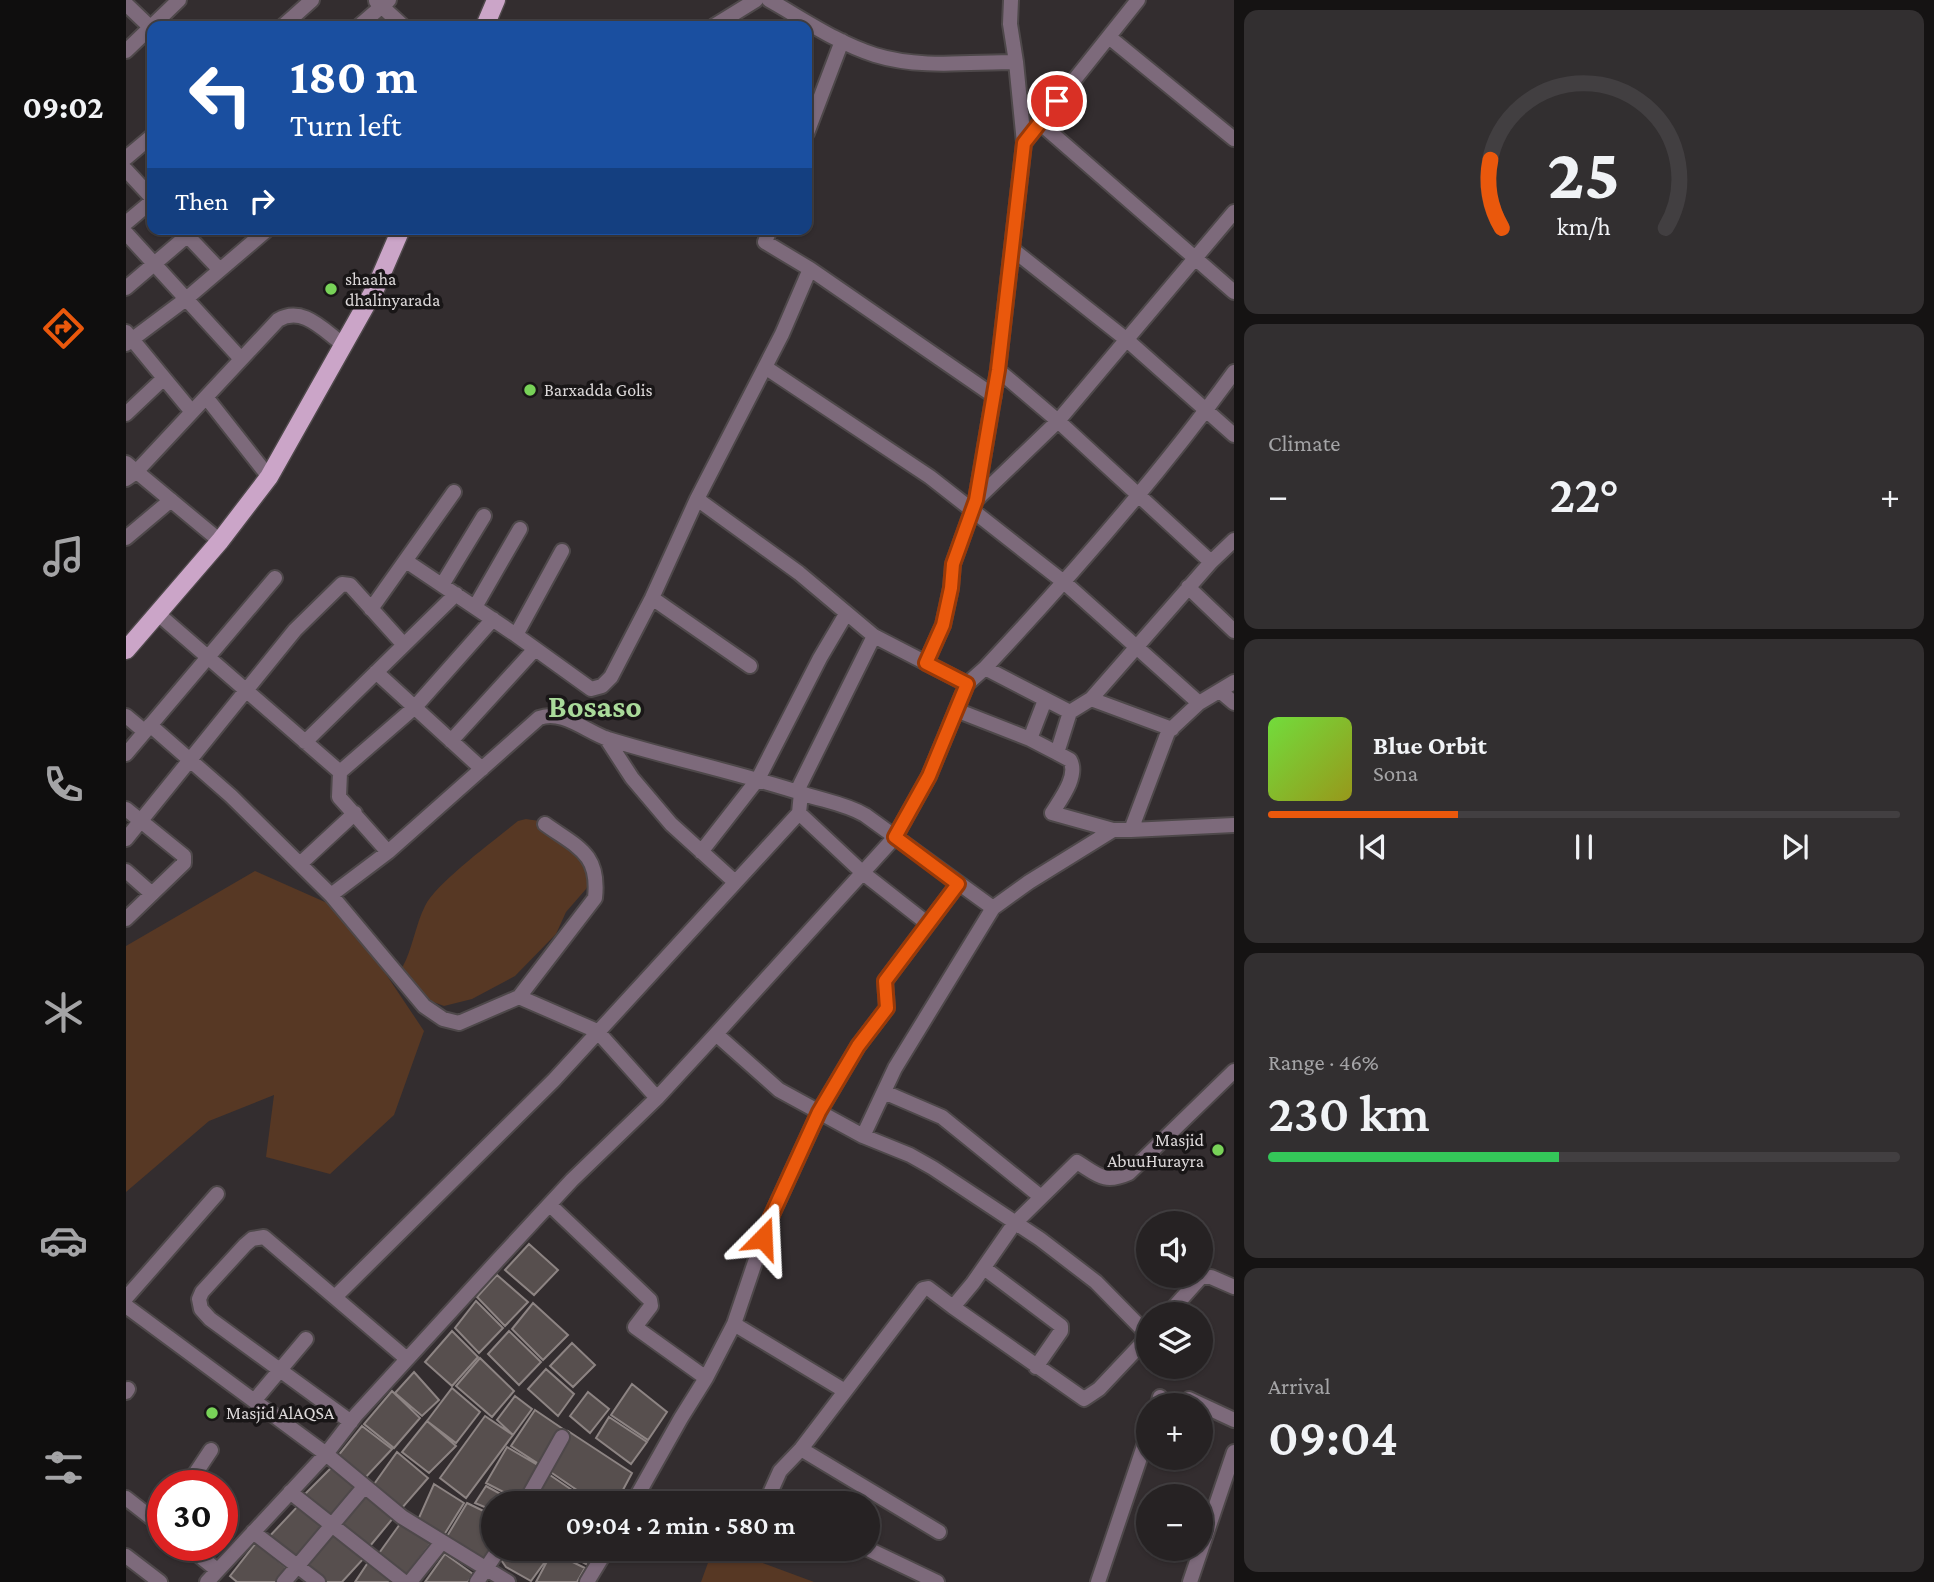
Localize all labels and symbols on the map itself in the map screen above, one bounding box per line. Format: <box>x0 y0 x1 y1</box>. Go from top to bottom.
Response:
pin <box>1027 71 1087 131</box>
place label: shaaha dhalinyarada <box>345 269 440 310</box>
marker: shaaha dhalinyarada <box>323 281 339 297</box>
place label: Barxadda Golis <box>544 380 653 400</box>
marker: Barxadda Golis <box>522 382 538 398</box>
district label: Bosaso <box>548 688 642 724</box>
place label: Masjid AbuuHurayra <box>1107 1130 1205 1171</box>
marker: Masjid AbuuHurayra <box>1210 1142 1226 1158</box>
position arrow <box>726 1201 800 1275</box>
place label: Masjid AlAQSA <box>226 1403 335 1424</box>
marker: Masjid AlAQSA <box>204 1405 220 1421</box>
speed limit sign: 30 <box>147 1470 238 1561</box>

